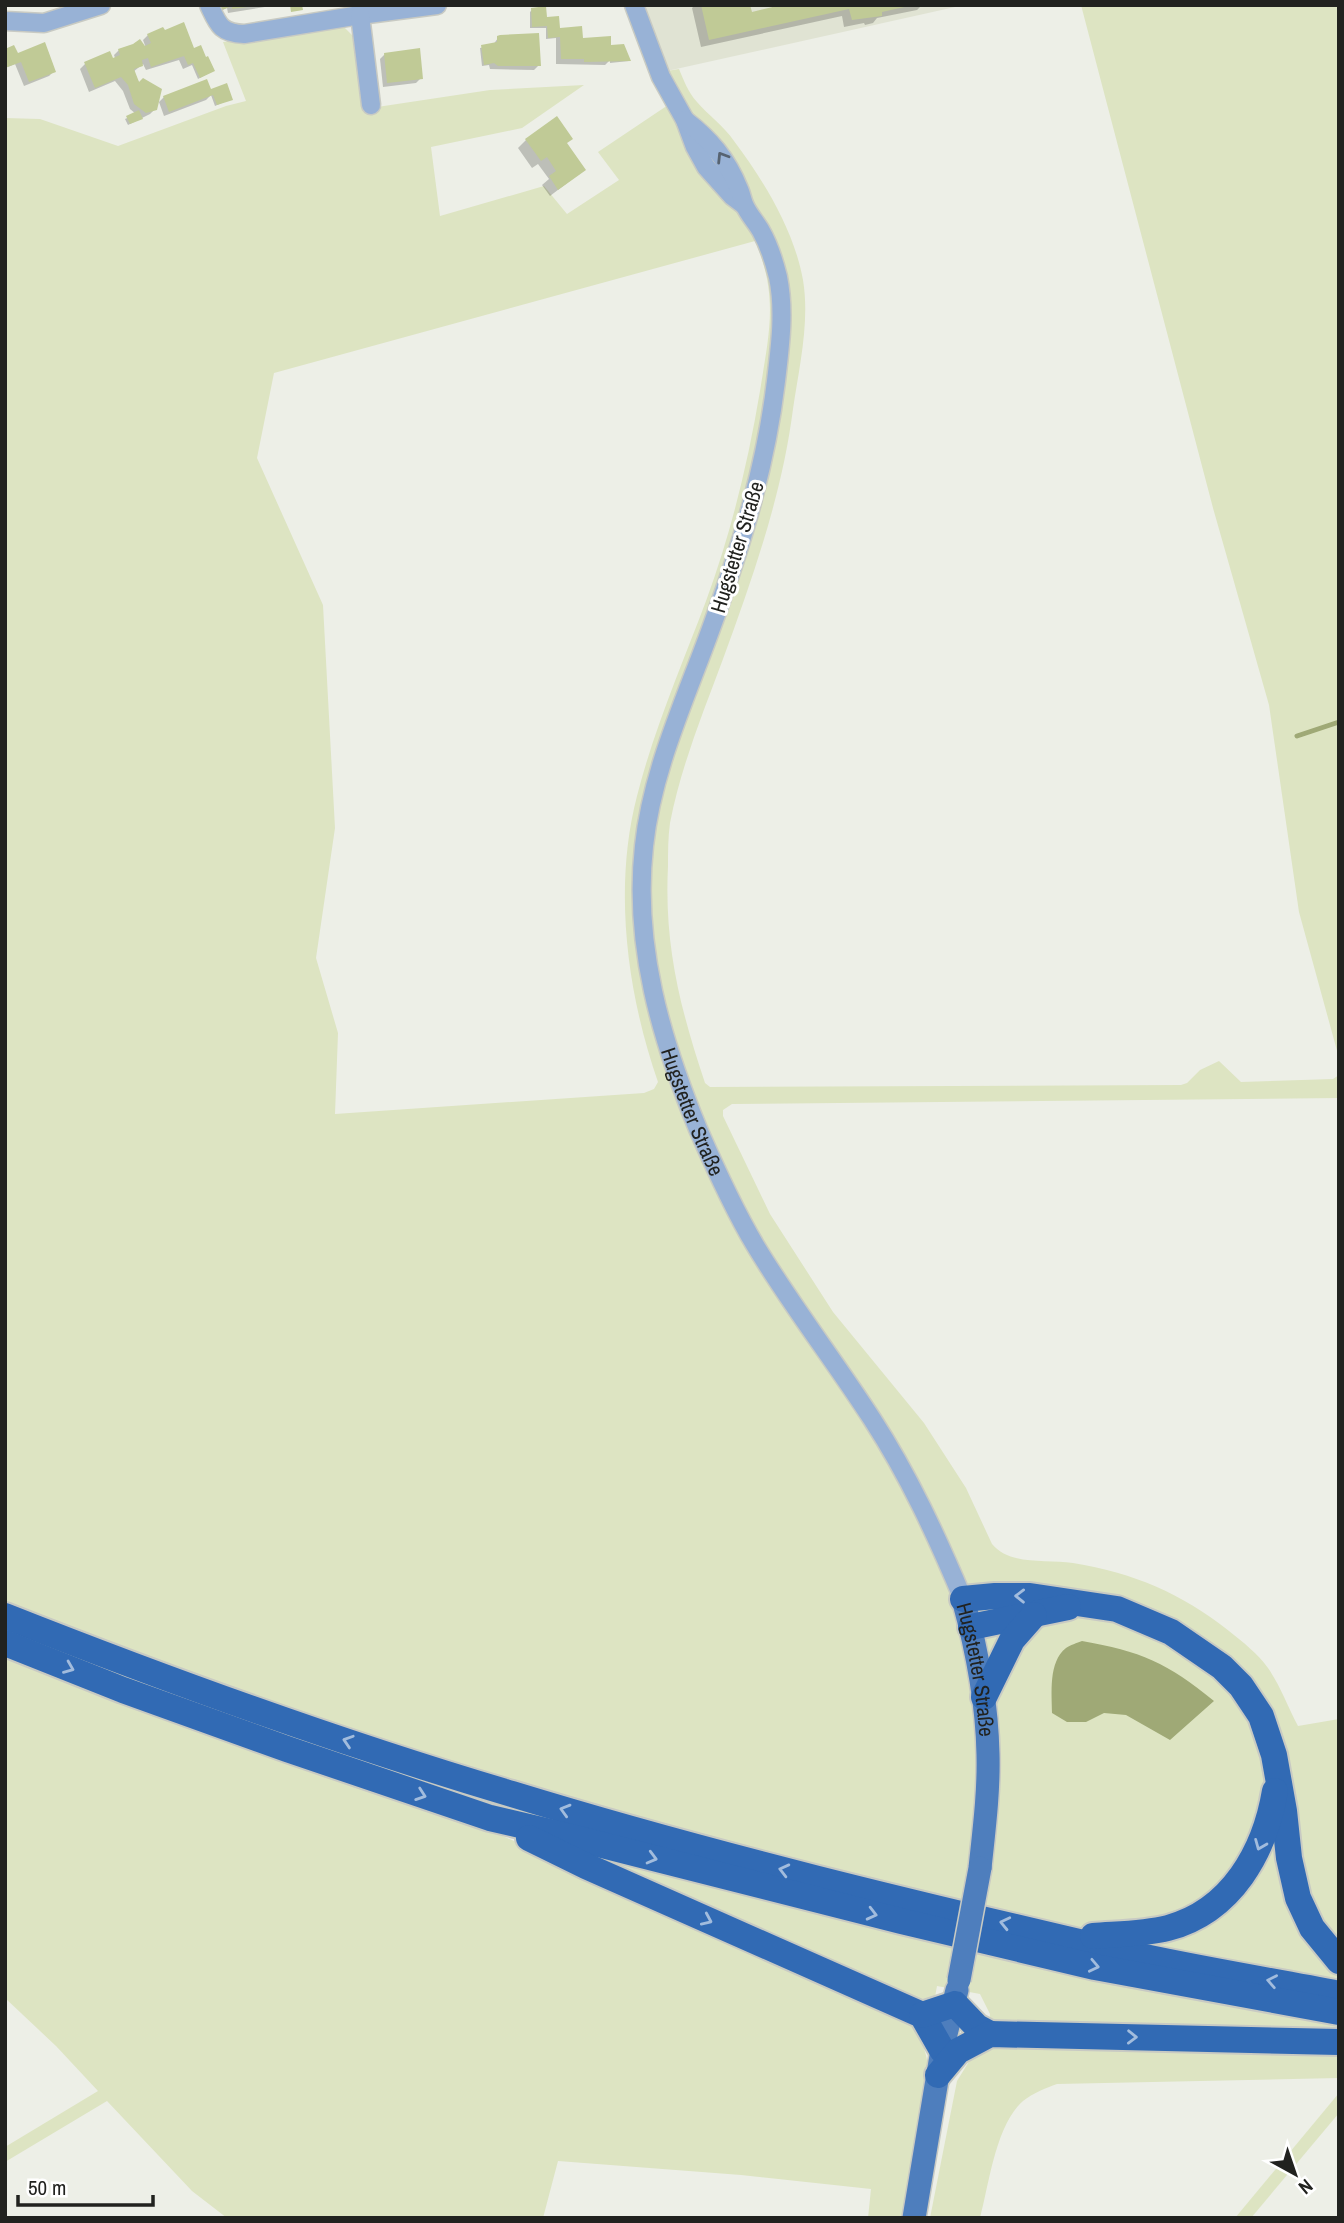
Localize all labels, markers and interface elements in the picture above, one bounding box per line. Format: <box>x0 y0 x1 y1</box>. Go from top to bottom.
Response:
one-way arrow <box>717 152 730 165</box>
street label: Hugstetter Straße <box>703 478 771 616</box>
street label: Hugstetter Straße <box>655 1044 731 1180</box>
one-way arrow <box>1014 1588 1025 1604</box>
street label: Hugstetter Straße <box>950 1599 1002 1738</box>
one-way arrow <box>62 1660 74 1674</box>
one-way arrow <box>342 1735 354 1749</box>
one-way arrow <box>414 1787 427 1801</box>
one-way arrow <box>559 1803 571 1818</box>
one-way arrow <box>1254 1838 1268 1850</box>
one-way arrow <box>645 1850 657 1864</box>
one-way arrow <box>778 1864 790 1878</box>
one-way arrow <box>866 1906 878 1920</box>
one-way arrow <box>700 1912 713 1926</box>
one-way arrow <box>999 1917 1011 1931</box>
one-way arrow <box>1088 1958 1100 1972</box>
one-way arrow <box>1266 1974 1278 1989</box>
one-way arrow <box>1126 2030 1137 2045</box>
north arrow <box>1260 2139 1330 2209</box>
scale bar <box>18 2164 152 2208</box>
text: 50 m <box>28 2173 66 2202</box>
text: N <box>1293 2173 1319 2201</box>

